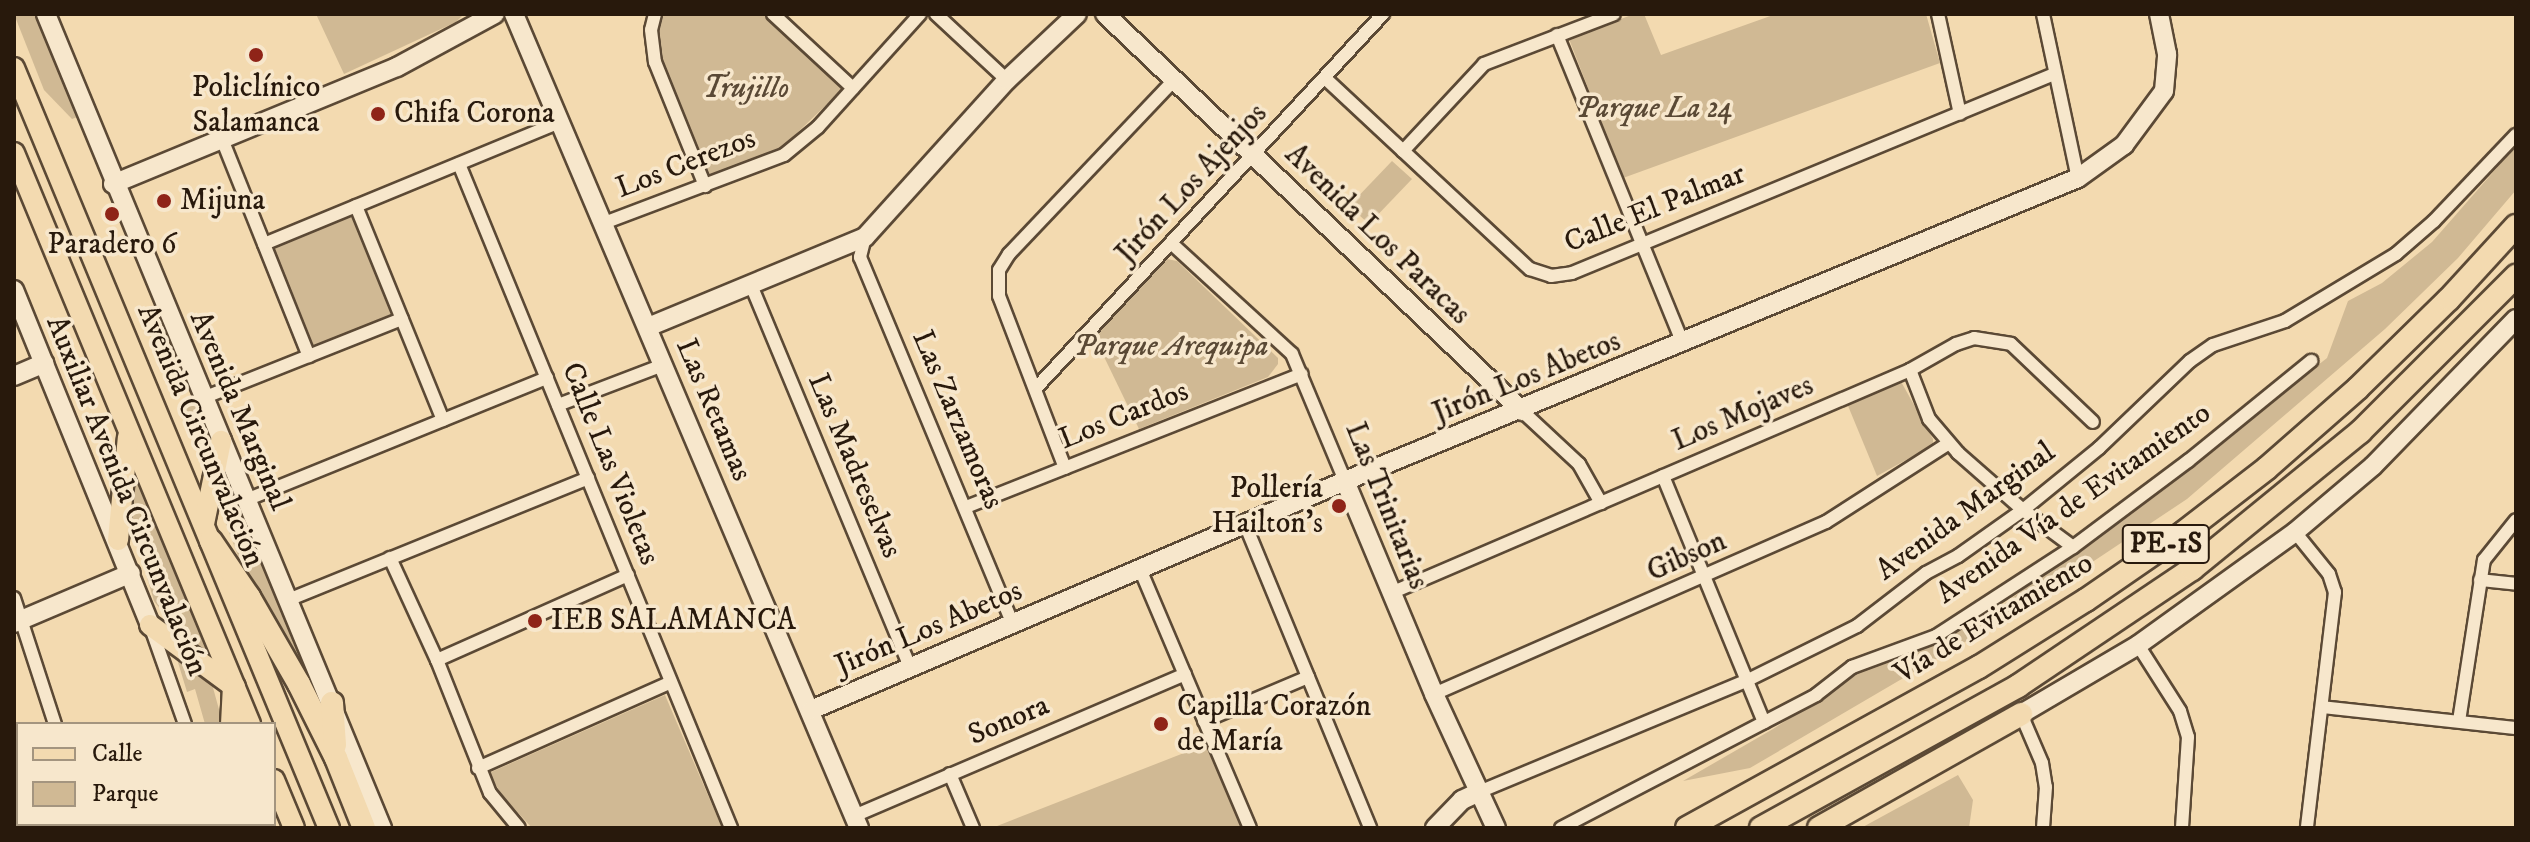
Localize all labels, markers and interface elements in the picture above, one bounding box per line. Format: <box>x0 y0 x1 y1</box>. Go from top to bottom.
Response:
marker: Policlínico Salamanca <box>245 44 267 66</box>
place label: Policlínico Salamanca <box>192 70 320 140</box>
park label: Trujillo <box>703 71 789 107</box>
park label: Parque La 24 <box>1575 91 1733 127</box>
place label: Chifa Corona <box>394 96 555 132</box>
street label: Jirón Los Ajenjos <box>1109 96 1275 272</box>
marker: Chifa Corona <box>369 105 387 123</box>
street label: Los Cerezos <box>611 121 761 207</box>
street label: Avenida Los Paracas <box>1277 137 1477 333</box>
street label: Calle El Palmar <box>1559 156 1751 262</box>
place label: Mijuna <box>180 183 265 219</box>
marker: Mijuna <box>155 192 173 210</box>
marker: Paradero 6 <box>103 205 121 223</box>
place label: Paradero 6 <box>47 227 177 263</box>
street label: Avenida Circunvalación <box>128 299 272 573</box>
street label: Avenida Marginal <box>181 306 297 516</box>
street label: Auxiliar Avenida Circunvalación <box>37 311 215 681</box>
street label: Jirón Los Abetos <box>1428 324 1626 432</box>
street label: Las Zarzamoras <box>903 325 1011 515</box>
park label: Parque Arequipa <box>1074 329 1268 365</box>
street label: Las Retamas <box>667 334 759 486</box>
street label: Calle Las Violetas <box>553 358 667 570</box>
street label: Las Madreselvas <box>799 368 909 564</box>
street label: Los Mojaves <box>1667 368 1819 460</box>
street label: Los Cardos <box>1054 374 1194 458</box>
street label: Avenida Vía de Evitamiento <box>1930 396 2218 612</box>
street label: Las Trinitarias <box>1336 417 1436 595</box>
street label: Avenida Marginal <box>1869 435 2063 589</box>
place label: Pollería Hailton's <box>1212 471 1323 542</box>
marker: Pollería Hailton's <box>1330 497 1348 515</box>
road number: PE-1S <box>2120 520 2212 568</box>
street label: Gibson <box>1642 524 1732 590</box>
street label: Vía de Evitamiento <box>1888 546 2100 692</box>
street label: Jirón Los Abetos <box>830 573 1028 685</box>
place label: IEB SALAMANCA <box>551 603 796 639</box>
marker: IEB SALAMANCA <box>526 612 544 630</box>
street label: Sonora <box>963 688 1055 754</box>
place label: Capilla Corazón de María <box>1177 689 1371 760</box>
marker: Capilla Corazón de María <box>1152 715 1170 733</box>
legend <box>16 722 276 826</box>
text: Calle <box>92 739 142 769</box>
text: Parque <box>92 779 158 809</box>

